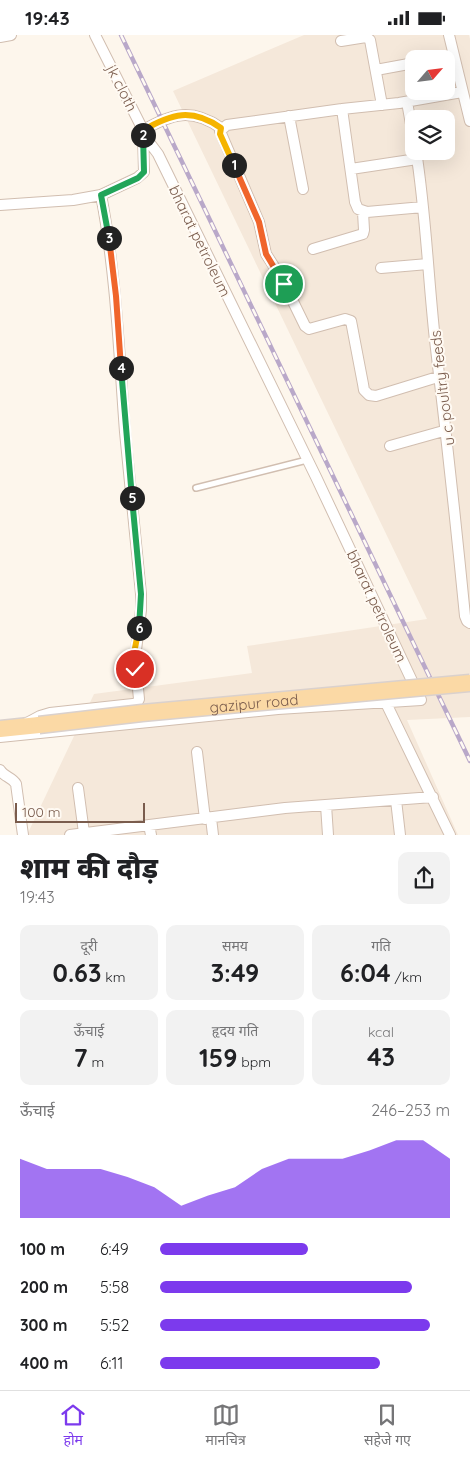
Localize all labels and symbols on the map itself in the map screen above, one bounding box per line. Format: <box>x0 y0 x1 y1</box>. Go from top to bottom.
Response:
north arrow <box>405 50 455 100</box>
street label: jk cloth <box>102 61 142 115</box>
pin: 2 <box>130 123 156 147</box>
pin: 1 <box>222 153 246 177</box>
street label: bharat petroleum <box>165 182 235 300</box>
pin: 3 <box>96 225 122 251</box>
pin <box>263 263 305 305</box>
street label: u c poultry feeds <box>426 329 458 447</box>
pin: 4 <box>108 355 134 381</box>
pin: 5 <box>120 485 144 511</box>
street label: bharat petroleum <box>343 547 411 665</box>
pin: 6 <box>126 615 152 641</box>
pin <box>114 648 156 690</box>
street label: gazipur road <box>209 689 299 716</box>
scale bar <box>15 800 145 823</box>

